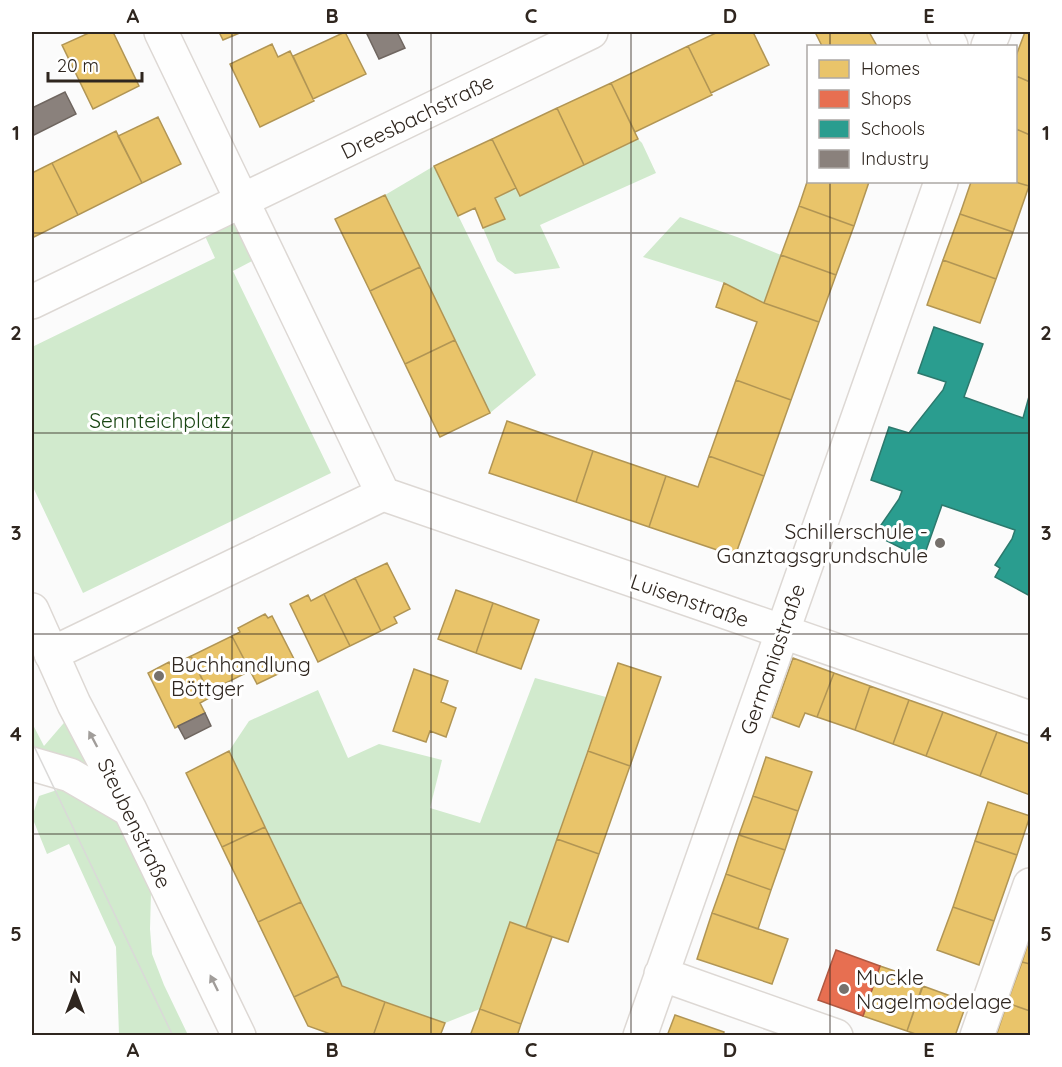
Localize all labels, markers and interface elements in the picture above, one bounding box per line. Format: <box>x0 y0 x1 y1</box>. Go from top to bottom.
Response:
text: A <box>127 3 140 28</box>
text: B <box>325 3 339 28</box>
text: C <box>525 3 538 28</box>
text: D <box>723 3 737 28</box>
text: E <box>923 3 935 28</box>
scale bar <box>48 45 142 83</box>
legend <box>807 45 1017 183</box>
text: 20 m <box>57 54 99 77</box>
text: Homes <box>861 57 920 80</box>
street label: Dreesbachstraße <box>336 68 498 164</box>
text: Shops <box>861 87 912 110</box>
text: Schools <box>861 117 925 140</box>
text: 1 <box>12 120 20 145</box>
text: 1 <box>1042 120 1050 145</box>
text: Industry <box>861 147 929 170</box>
text: 2 <box>10 320 22 345</box>
text: 2 <box>1040 320 1052 345</box>
park label: Sennteichplatz <box>89 407 231 433</box>
place label: Schillerschule - Ganztagsgrundschule <box>717 518 928 568</box>
text: 3 <box>11 520 21 545</box>
text: 3 <box>1041 520 1051 545</box>
marker: Schillerschule - Ganztagsgrundschule <box>933 536 947 550</box>
street label: Luisenstraße <box>627 568 753 632</box>
street label: Germaniastraße <box>734 580 810 738</box>
place label: Buchhandlung Böttger <box>171 651 311 701</box>
marker: Buchhandlung Böttger <box>152 669 166 683</box>
text: 4 <box>10 721 22 746</box>
text: 4 <box>1040 721 1052 746</box>
one-way arrow <box>88 730 98 747</box>
street label: Steubenstraße <box>92 754 178 892</box>
text: 5 <box>10 921 22 946</box>
text: 5 <box>1040 921 1052 946</box>
north arrow <box>45 962 105 1022</box>
place label: Muckle Nagelmodelage <box>856 964 1012 1014</box>
text: N <box>69 967 81 987</box>
one-way arrow <box>209 974 218 991</box>
marker: Muckle Nagelmodelage <box>837 982 851 996</box>
text: A <box>127 1037 140 1062</box>
text: B <box>325 1037 339 1062</box>
text: C <box>525 1037 538 1062</box>
text: D <box>723 1037 737 1062</box>
text: E <box>923 1037 935 1062</box>

